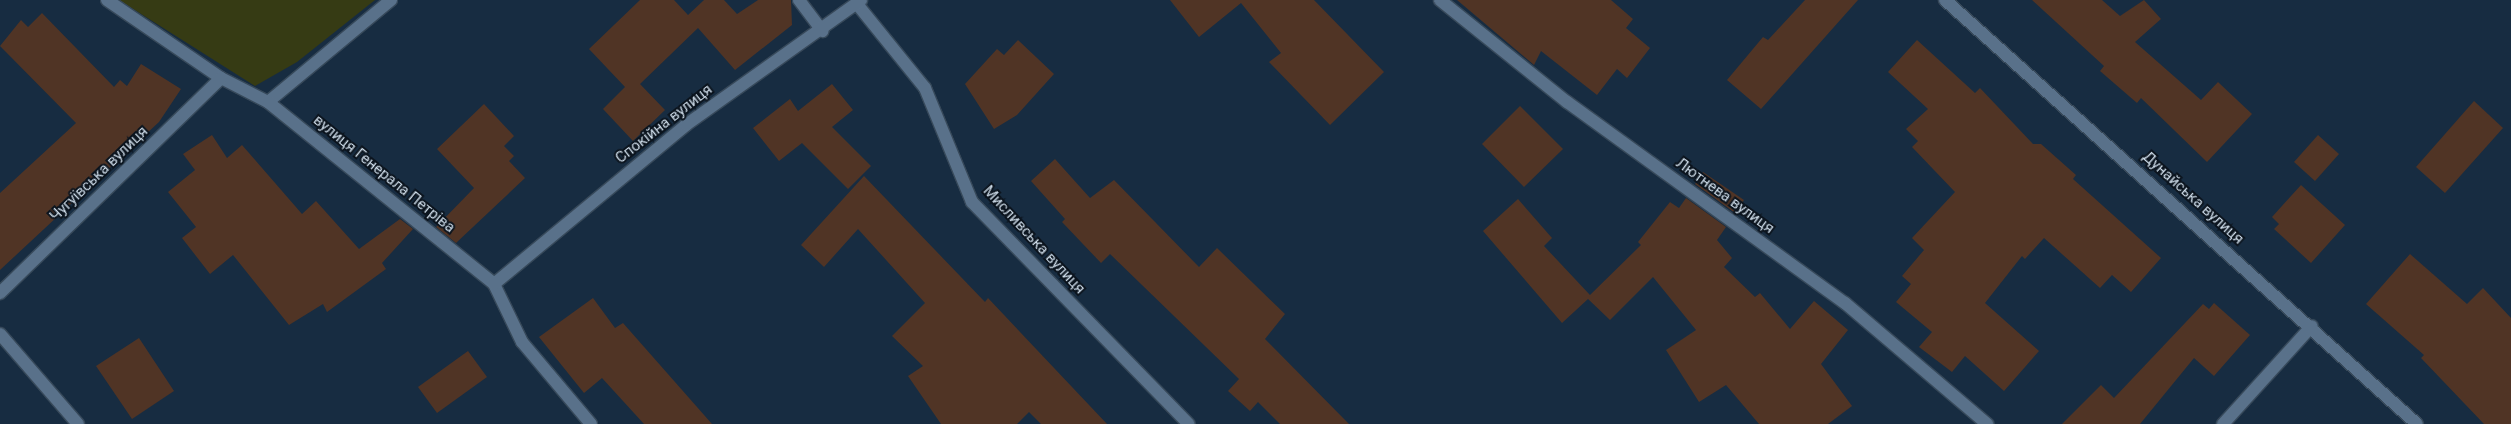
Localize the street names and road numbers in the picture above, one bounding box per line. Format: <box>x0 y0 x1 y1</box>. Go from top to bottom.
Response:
street label: Спокійна вулиця <box>612 81 716 167</box>
street label: вулиця Генерала Петріва <box>310 111 458 237</box>
street label: Чугуївська вулиця <box>46 123 152 225</box>
street label: Дунайська вулиця <box>2139 148 2247 248</box>
street label: Лютнева вулиця <box>1672 154 1778 238</box>
street label: Мисливська вулиця <box>979 182 1089 298</box>

